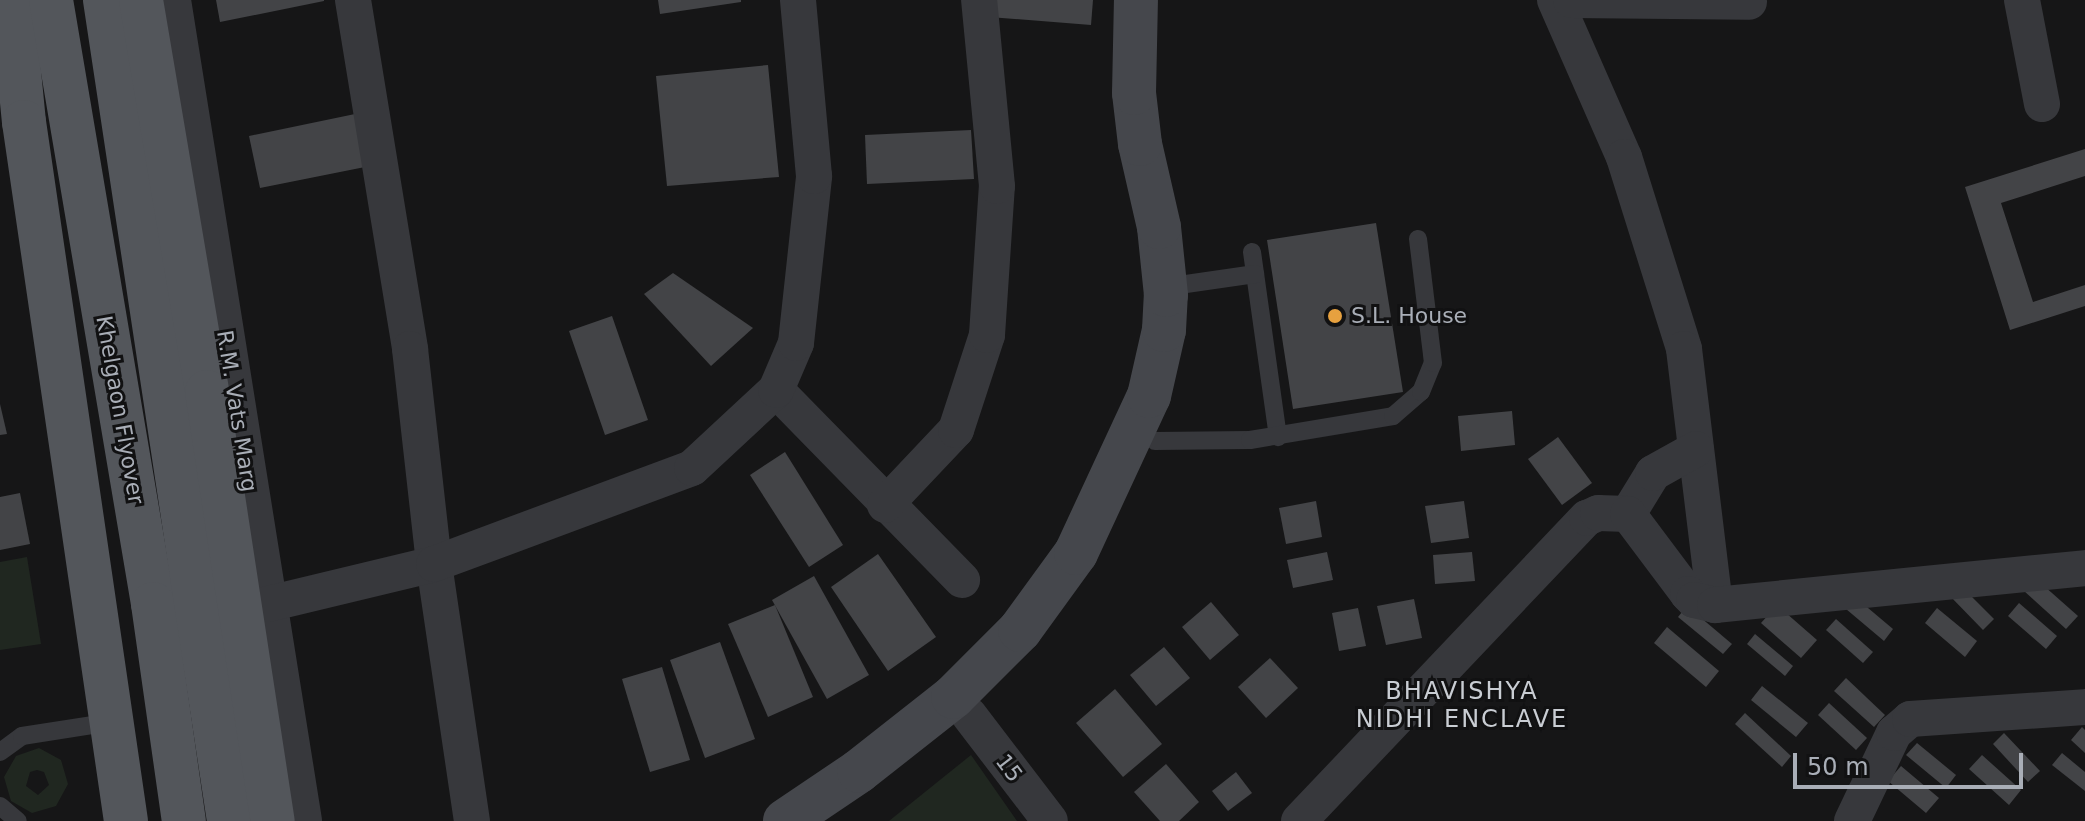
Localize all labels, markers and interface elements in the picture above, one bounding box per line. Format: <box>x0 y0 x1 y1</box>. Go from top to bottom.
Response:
place label: S.L. House <box>1351 303 1467 329</box>
marker: S.L. House <box>1326 307 1344 325</box>
street label: Khelgaon Flyover <box>90 314 150 506</box>
street label: R.M. Vats Marg <box>211 328 263 494</box>
district label: BHAVISHYA NIDHI ENCLAVE <box>1356 678 1568 734</box>
scale bar <box>1797 737 2027 787</box>
street label: 15 <box>990 749 1028 787</box>
text: 50 m <box>1807 753 1869 781</box>

